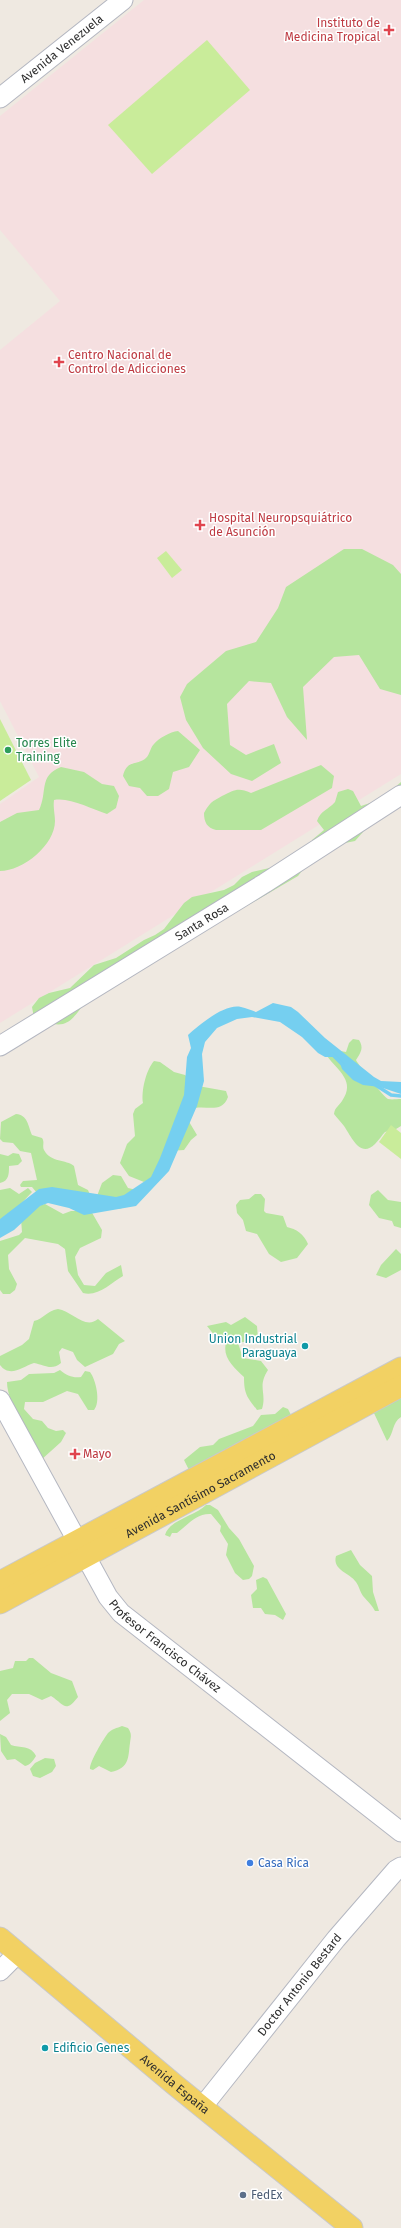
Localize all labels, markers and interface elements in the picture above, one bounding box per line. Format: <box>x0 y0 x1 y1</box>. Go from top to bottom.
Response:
street label: Avenida Venezuela <box>18 12 106 86</box>
place label: Instituto de Medicina Tropical <box>285 16 380 44</box>
marker: Instituto de Medicina Tropical <box>383 24 395 36</box>
place label: Centro Nacional de Control de Adicciones <box>68 348 186 376</box>
marker: Centro Nacional de Control de Adicciones <box>53 356 65 368</box>
place label: Hospital Neuropsquiátrico de Asunción <box>209 511 352 539</box>
marker: Hospital Neuropsquiátrico de Asunción <box>194 519 206 531</box>
place label: Torres Elite Training <box>16 736 77 764</box>
marker: Torres Elite Training <box>3 745 13 755</box>
street label: Santa Rosa <box>173 900 231 944</box>
place label: Union Industrial Paraguaya <box>209 1332 297 1360</box>
marker: Union Industrial Paraguaya <box>300 1341 310 1351</box>
place label: Mayo <box>83 1447 112 1461</box>
street label: Avenida Santísimo Sacramento <box>123 1448 278 1541</box>
marker: Mayo <box>70 1449 80 1459</box>
street label: Profesor Francisco Chávez <box>106 1597 224 1695</box>
place label: Casa Rica <box>258 1856 309 1870</box>
marker: Casa Rica <box>245 1858 255 1868</box>
street label: Doctor Antonio Bestard <box>255 1931 345 2039</box>
place label: Edificio Genes <box>53 2041 130 2055</box>
marker: Edificio Genes <box>40 2043 50 2053</box>
street label: Avenida España <box>137 2052 212 2117</box>
place label: FedEx <box>251 2188 283 2202</box>
marker: FedEx <box>238 2190 248 2200</box>

